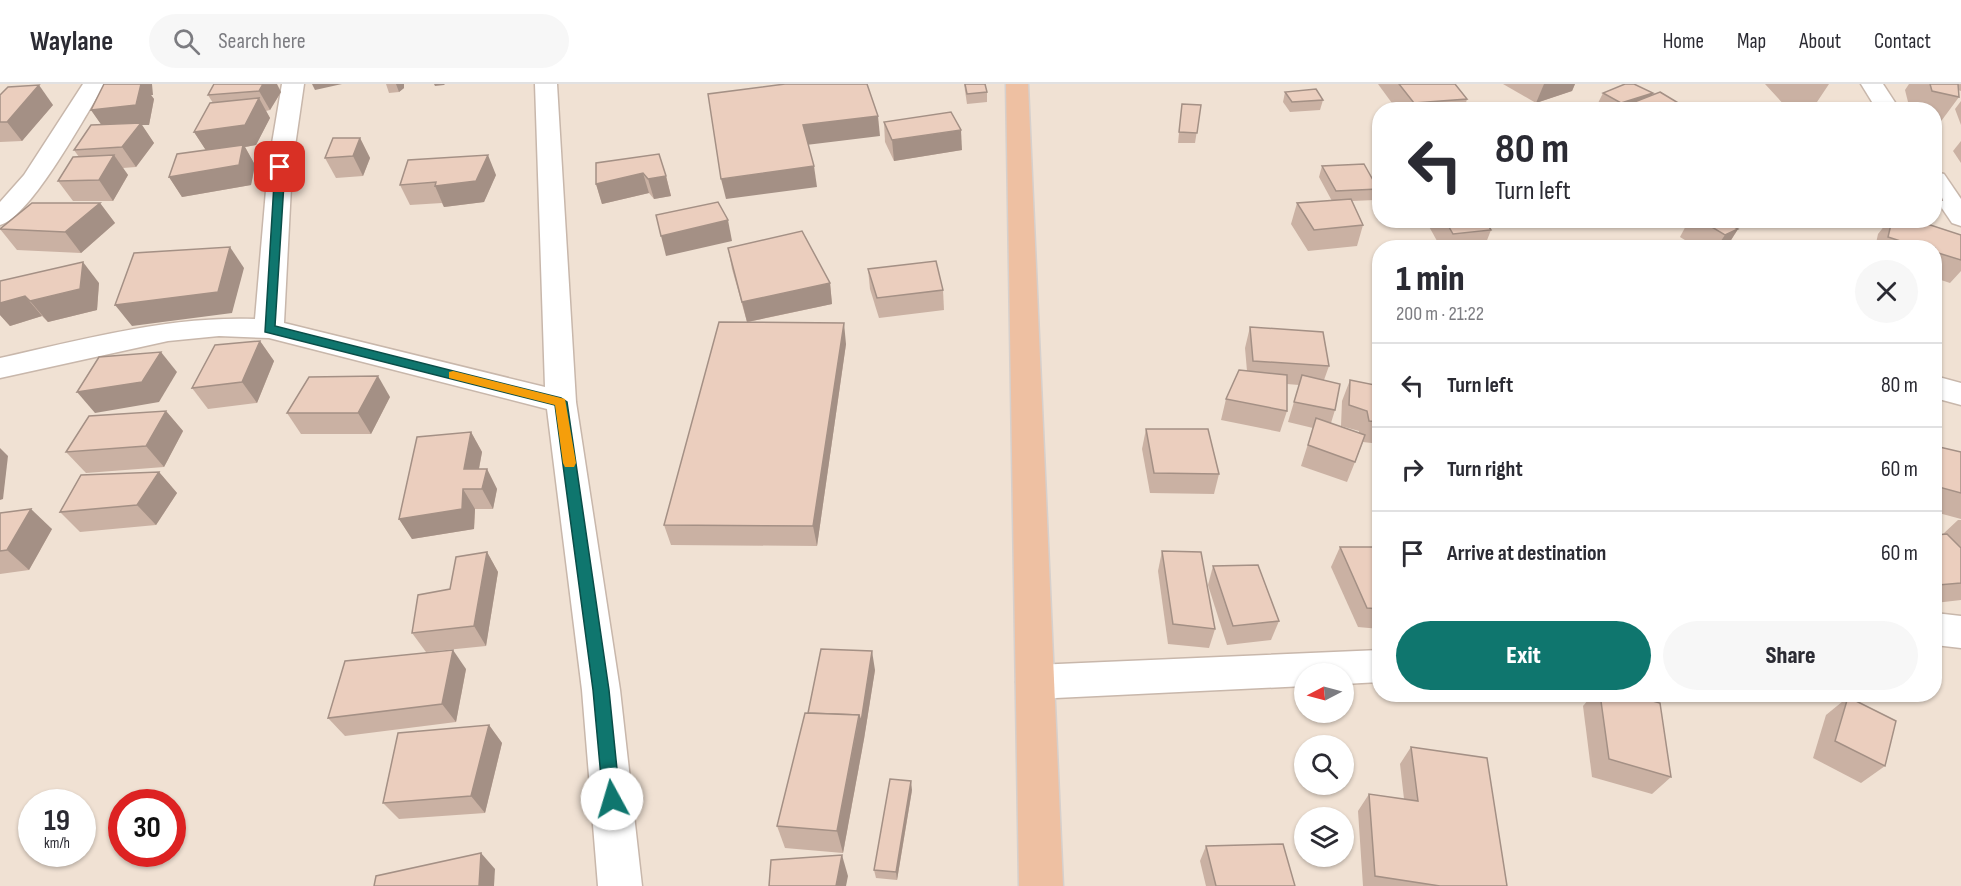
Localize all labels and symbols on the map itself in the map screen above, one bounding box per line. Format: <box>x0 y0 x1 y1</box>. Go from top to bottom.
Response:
pin <box>254 141 305 192</box>
north arrow <box>1294 663 1354 723</box>
position arrow <box>580 767 644 831</box>
speed limit sign: 30 <box>108 789 186 867</box>

